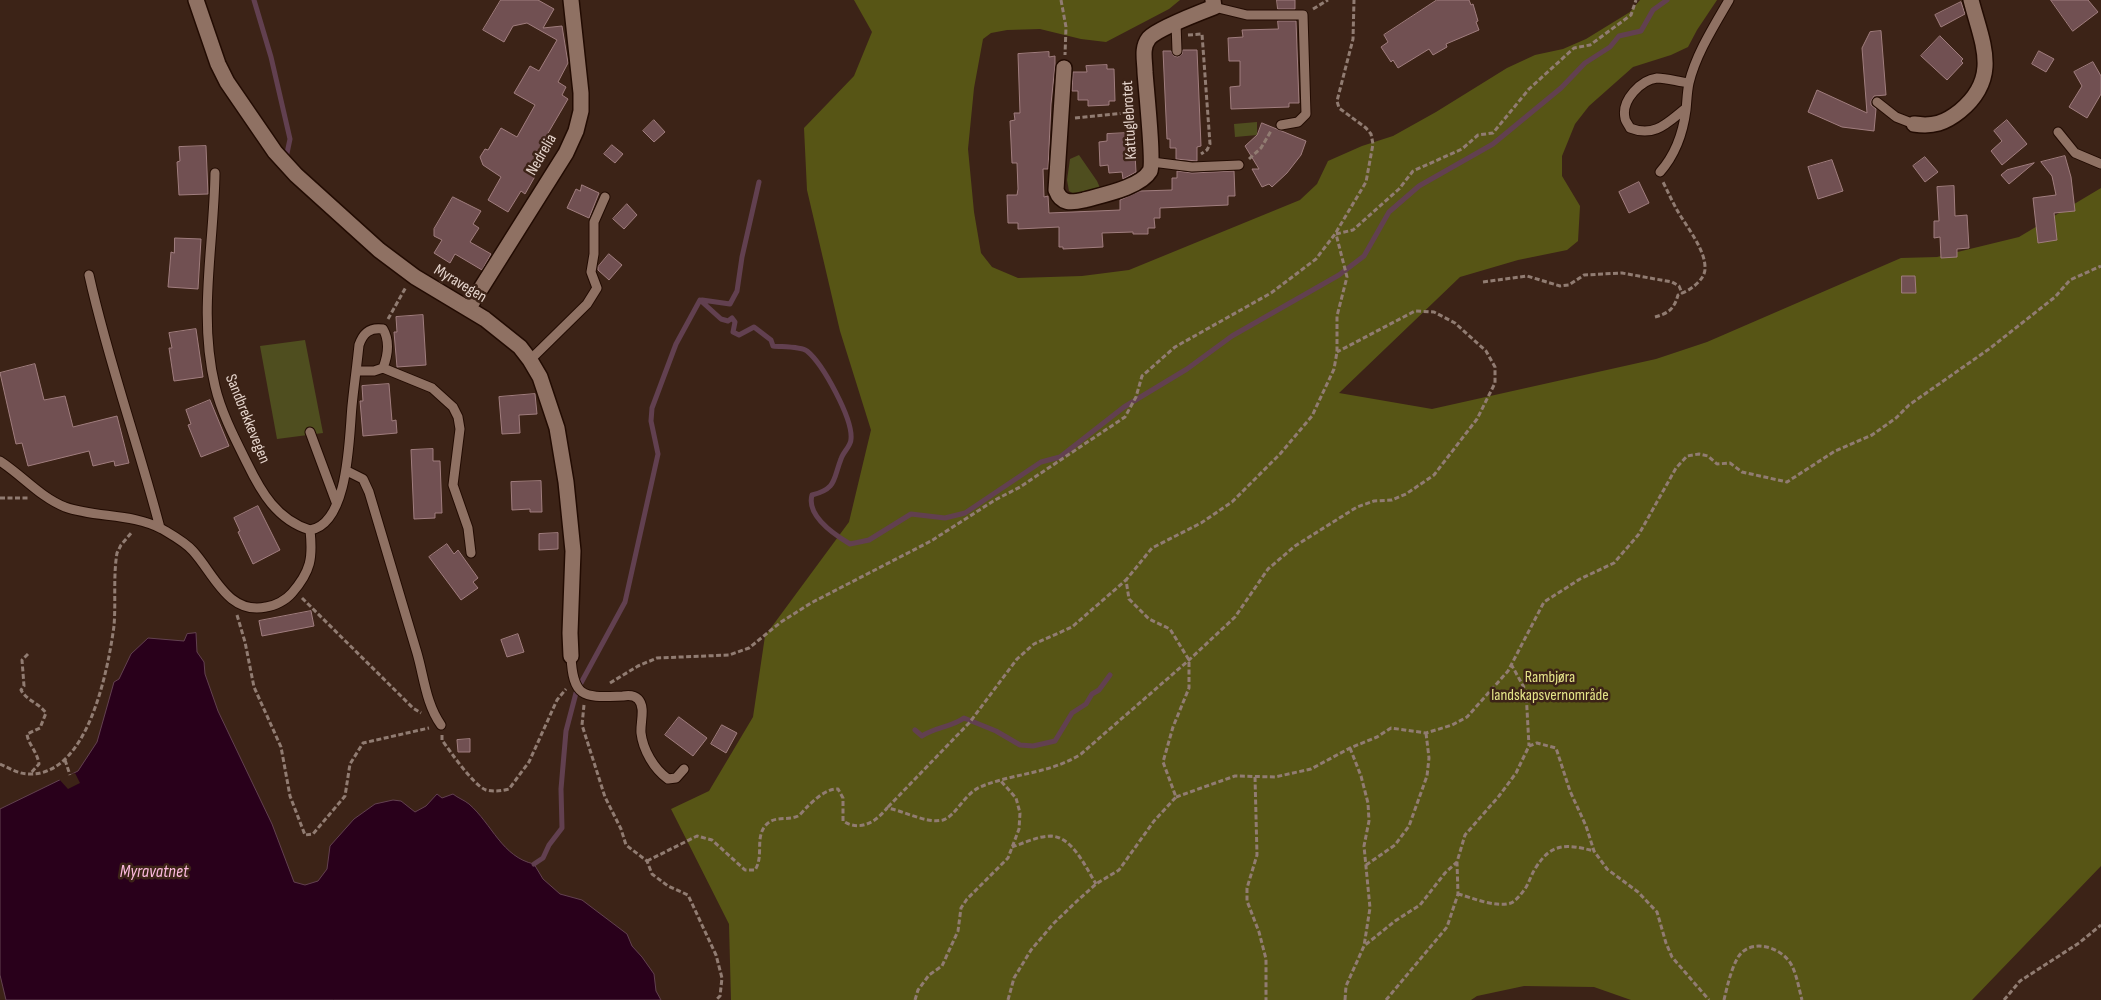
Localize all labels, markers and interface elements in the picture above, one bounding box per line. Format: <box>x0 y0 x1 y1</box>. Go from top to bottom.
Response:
street label: Kattuglebrotet <box>1118 80 1142 160</box>
street label: Nedrelia <box>523 131 561 179</box>
street label: Myravegen <box>430 261 490 307</box>
street label: Sandbrekkevegen <box>220 372 274 466</box>
park label: Rambjøra landskapsvernområde <box>1491 668 1609 706</box>
water label: Myravatnet <box>120 861 188 883</box>

